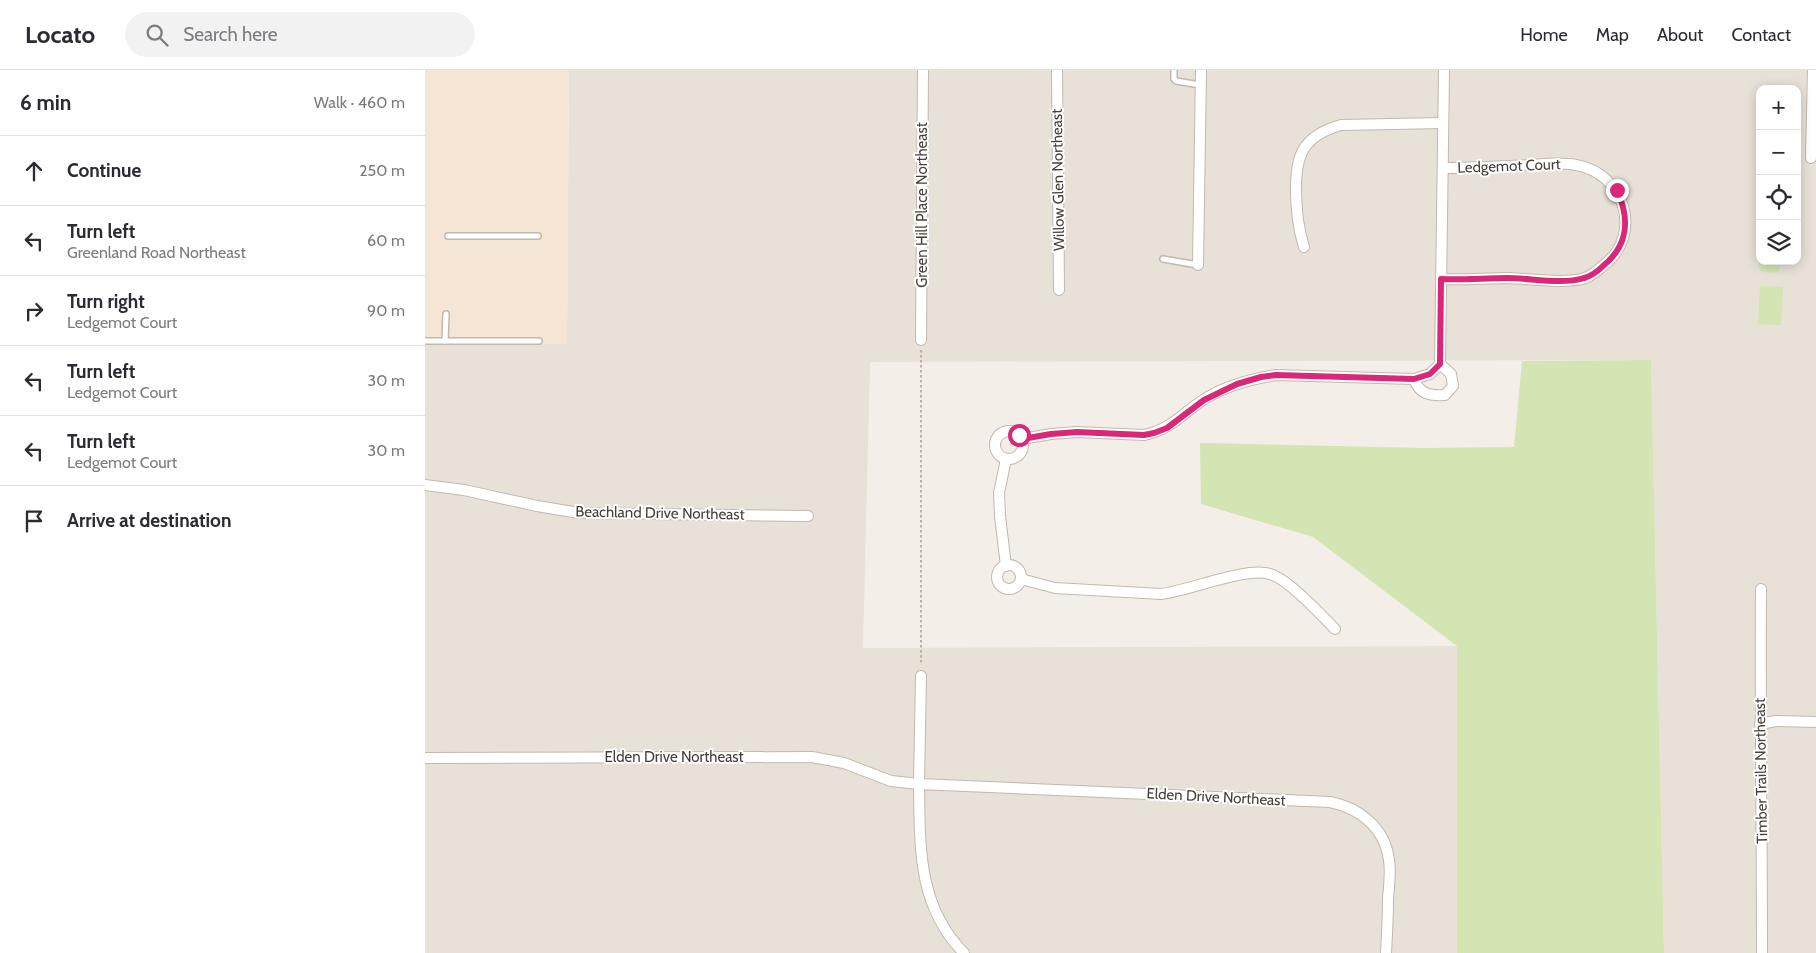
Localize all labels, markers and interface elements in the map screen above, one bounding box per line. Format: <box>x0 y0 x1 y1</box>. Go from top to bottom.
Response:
search box <box>125 12 475 57</box>
text: Locato <box>25 20 95 49</box>
icon: search <box>143 21 171 49</box>
text: Search here <box>183 23 278 46</box>
text: Home <box>1520 24 1568 46</box>
text: Map <box>1596 24 1629 46</box>
text: About <box>1657 24 1703 46</box>
text: Contact <box>1731 24 1791 46</box>
map controls <box>1756 85 1801 265</box>
button: + <box>1756 85 1801 130</box>
text: 6 min <box>20 90 71 115</box>
text: Walk · 460 m <box>314 93 405 112</box>
street label: Willow Glen Northeast <box>1048 109 1068 251</box>
street label: Green Hill Place Northeast <box>913 122 931 288</box>
button: − <box>1756 130 1801 175</box>
street label: Ledgemot Court <box>1457 155 1561 177</box>
icon: ahead <box>20 157 48 185</box>
text: Continue <box>67 159 141 182</box>
text: 250 m <box>359 161 405 180</box>
button: locate <box>1756 175 1801 220</box>
route end <box>1606 179 1629 202</box>
text: Turn left <box>67 220 135 243</box>
button: layers <box>1756 220 1801 265</box>
icon: left <box>20 227 48 255</box>
text: 60 m <box>367 231 405 250</box>
text: Greenland Road Northeast <box>67 243 246 262</box>
text: Turn right <box>67 290 145 313</box>
icon: right <box>20 297 48 325</box>
text: 90 m <box>367 301 405 320</box>
text: Ledgemot Court <box>67 313 177 332</box>
text: Turn left <box>67 360 135 383</box>
icon: left <box>20 367 48 395</box>
text: 30 m <box>368 371 405 390</box>
text: Ledgemot Court <box>67 383 177 402</box>
route start <box>1008 424 1031 447</box>
text: Turn left <box>67 430 135 453</box>
icon: left <box>20 437 48 465</box>
text: 30 m <box>368 441 405 460</box>
text: Ledgemot Court <box>67 453 177 472</box>
street label: Beachland Drive Northeast <box>575 503 745 523</box>
icon: arrive <box>20 507 48 535</box>
text: Arrive at destination <box>67 509 231 532</box>
street label: Timber Trails Northeast <box>1751 698 1771 844</box>
street label: Elden Drive Northeast <box>604 748 744 766</box>
street label: Elden Drive Northeast <box>1146 784 1286 810</box>

